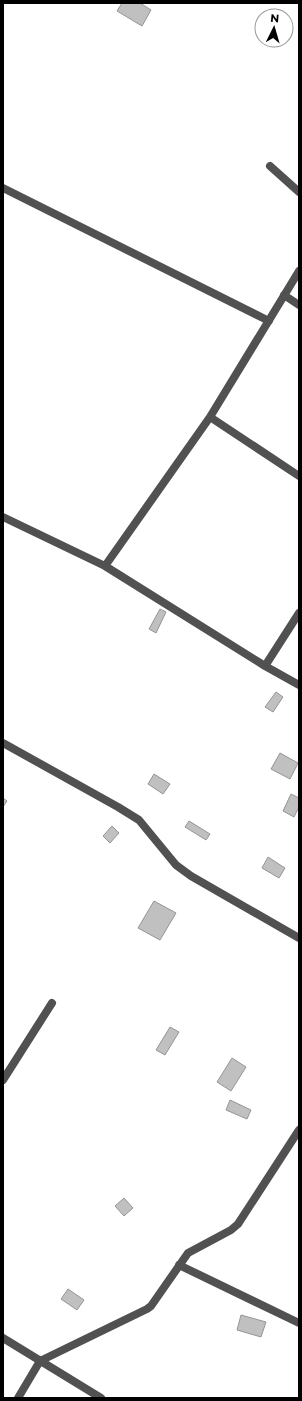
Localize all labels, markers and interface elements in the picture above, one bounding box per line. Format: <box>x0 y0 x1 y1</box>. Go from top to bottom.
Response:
north arrow <box>254 8 294 48</box>
text: N <box>270 11 280 25</box>

